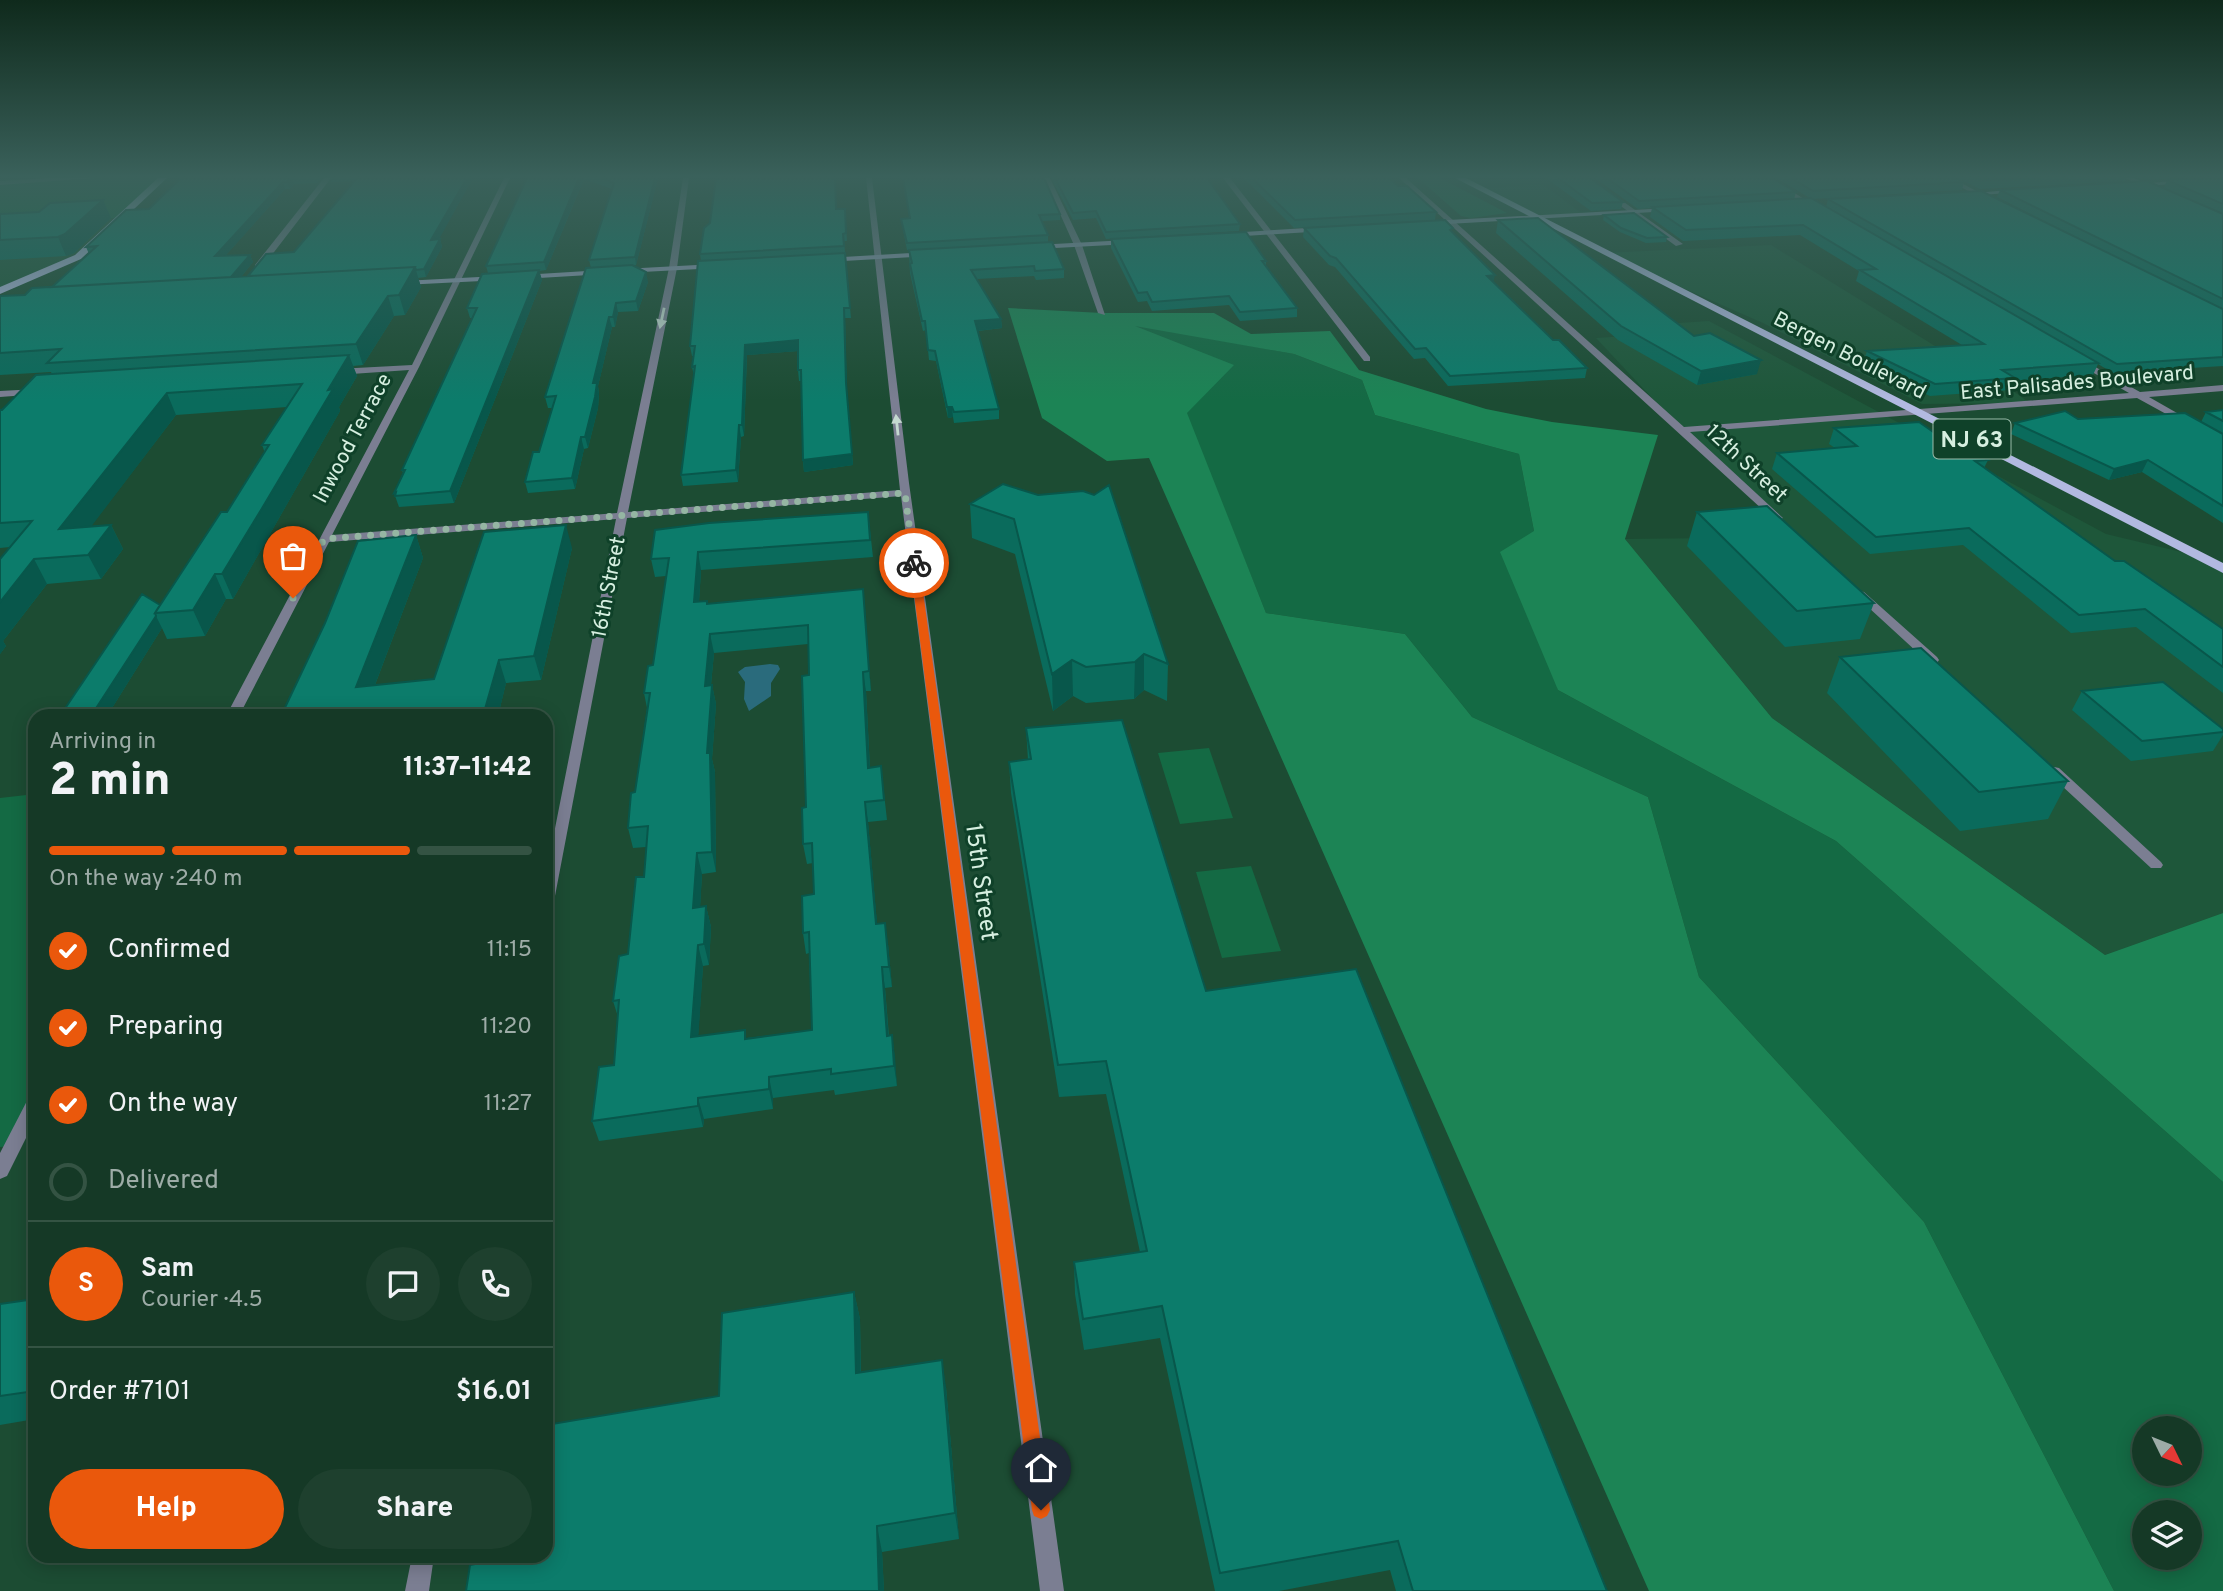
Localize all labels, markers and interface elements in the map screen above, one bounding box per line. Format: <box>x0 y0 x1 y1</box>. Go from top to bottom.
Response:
street label: Bergen Boulevard <box>1768 306 1930 407</box>
one-way arrow <box>657 307 668 329</box>
street label: East Palisades Boulevard <box>1959 360 2195 407</box>
street label: Inwood Terrace <box>308 369 399 508</box>
one-way arrow <box>891 414 902 436</box>
street label: 12th Street <box>1699 419 1793 509</box>
road number: NJ 63 <box>1934 420 2010 458</box>
pin <box>263 526 323 598</box>
courier <box>879 528 949 598</box>
street label: 16th Street <box>586 534 633 640</box>
icon: bag <box>274 537 312 575</box>
icon: bike <box>895 544 933 582</box>
text: Arriving in <box>49 728 156 757</box>
text: 11:37–11:42 <box>403 752 532 785</box>
text: 2 min <box>49 753 171 812</box>
street label: 15th Street <box>957 822 1003 943</box>
text: On the way · 240 m <box>49 865 243 894</box>
icon: check <box>49 932 87 970</box>
text: Confirmed <box>108 934 231 967</box>
text: 11:15 <box>487 936 532 965</box>
icon: check <box>49 1009 87 1047</box>
text: Preparing <box>108 1011 223 1044</box>
text: 11:20 <box>481 1013 532 1042</box>
icon: check <box>49 1086 87 1124</box>
text: On the way <box>108 1088 238 1121</box>
text: 11:27 <box>484 1090 532 1119</box>
text: Delivered <box>108 1165 219 1198</box>
button: chat <box>366 1247 440 1321</box>
button: phone <box>458 1247 532 1321</box>
text: Sam <box>141 1253 194 1286</box>
text: S <box>78 1268 94 1301</box>
text: Courier · 4.5 <box>141 1286 263 1315</box>
text: Order #7101 <box>49 1376 191 1409</box>
text: $16.01 <box>456 1376 532 1409</box>
north arrow <box>2132 1416 2202 1486</box>
map controls <box>2132 1416 2202 1570</box>
pin <box>1011 1438 1071 1510</box>
icon: home <box>1022 1449 1060 1487</box>
button: Help <box>49 1469 284 1549</box>
button: Share <box>298 1469 532 1549</box>
button: layers <box>2132 1500 2202 1570</box>

